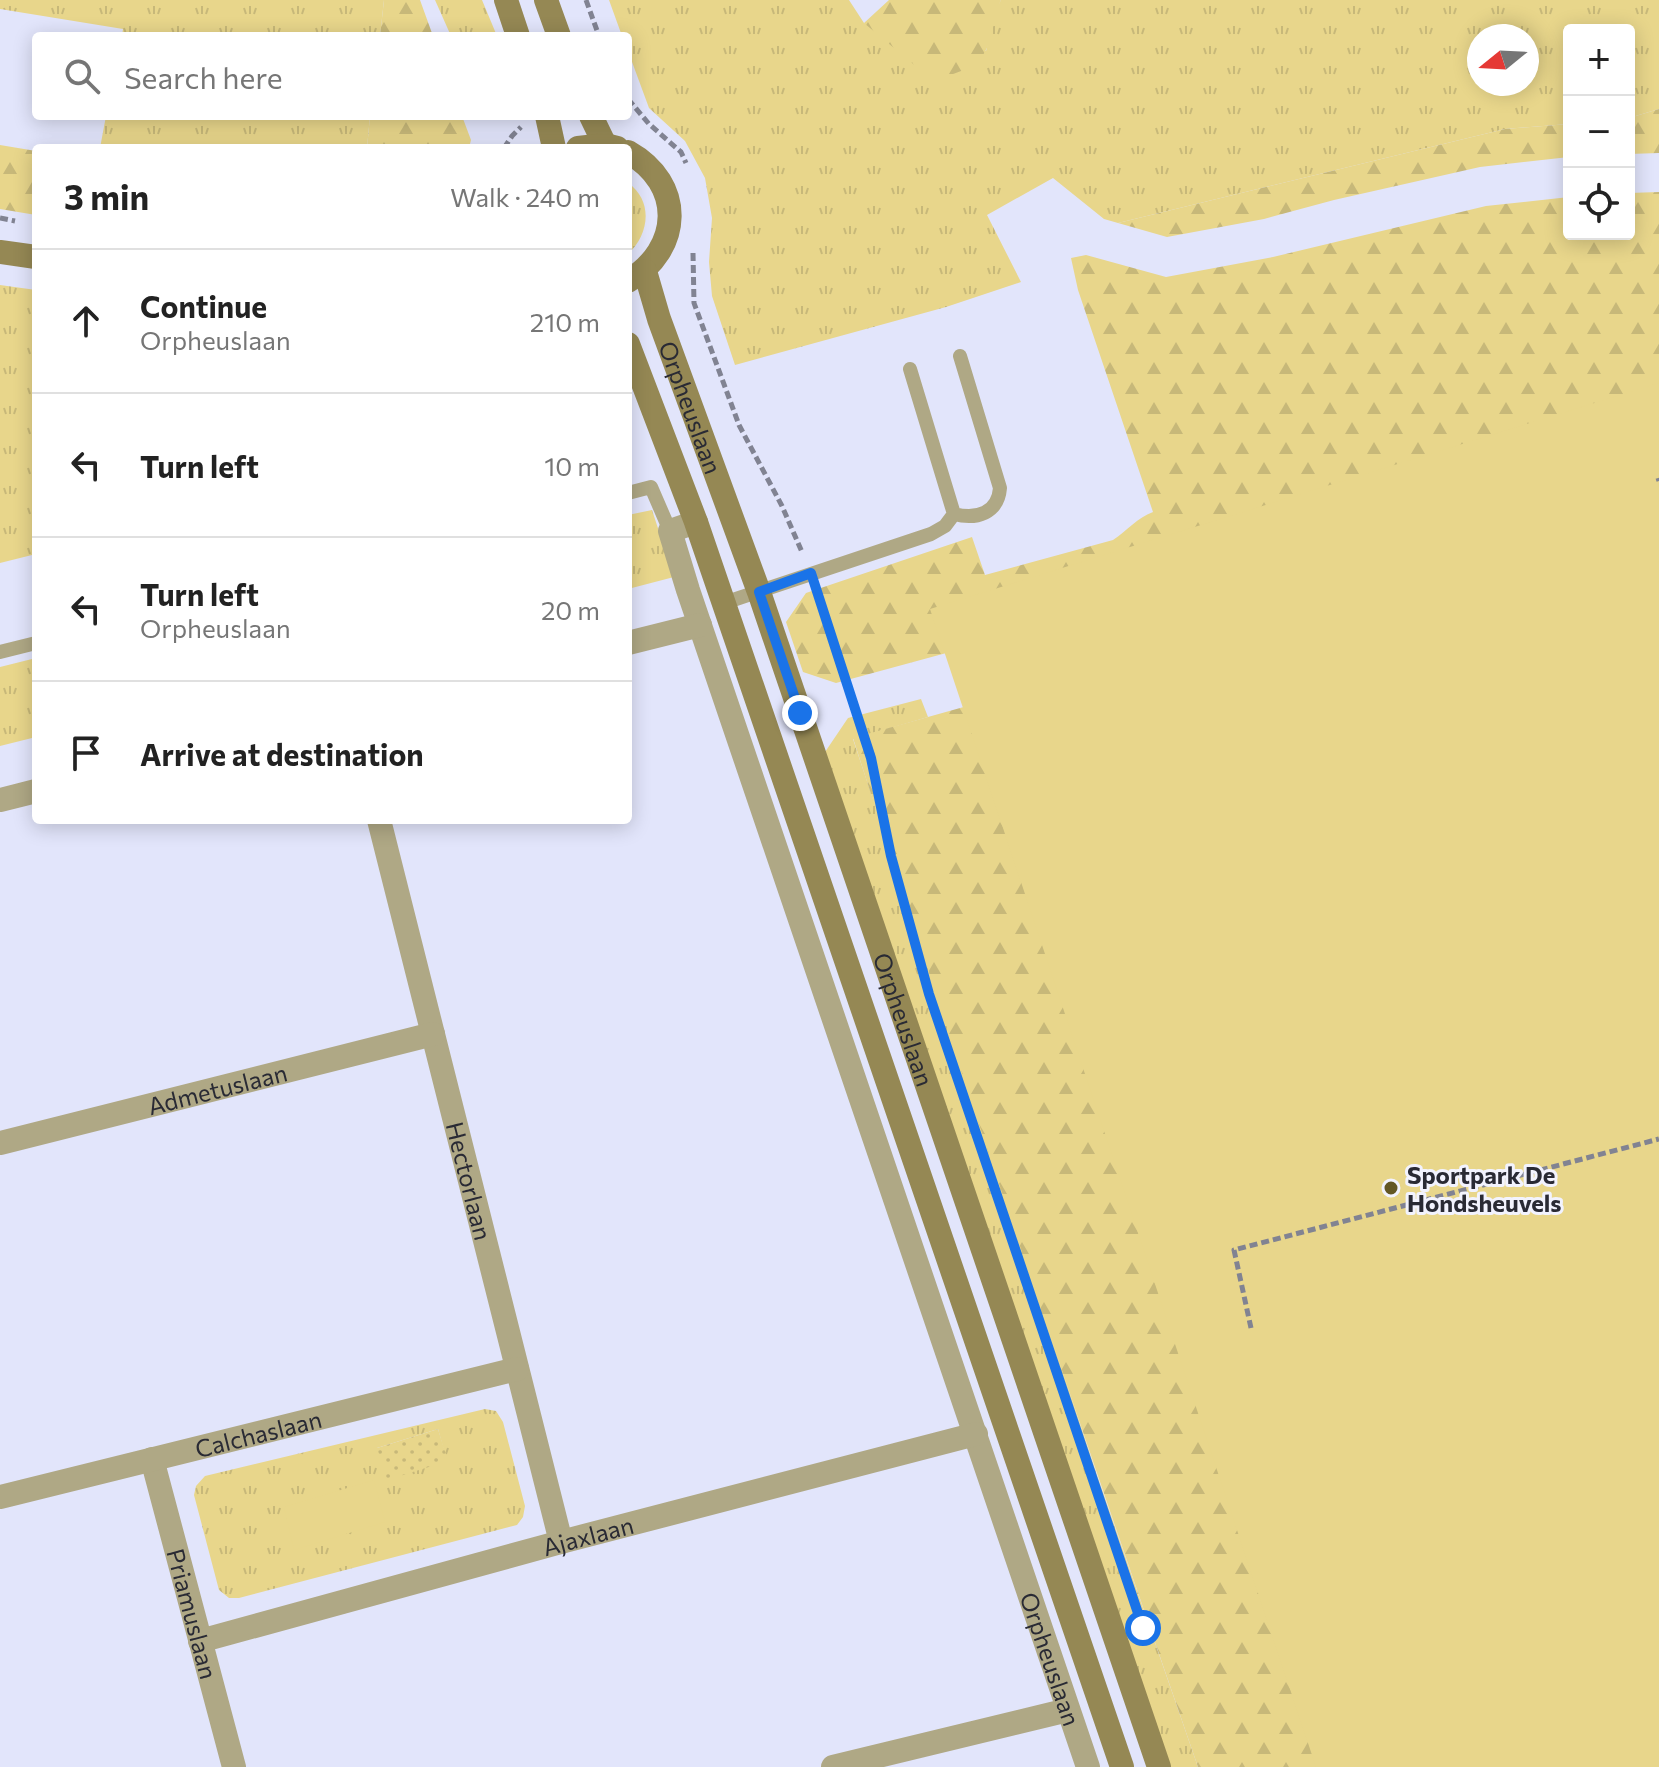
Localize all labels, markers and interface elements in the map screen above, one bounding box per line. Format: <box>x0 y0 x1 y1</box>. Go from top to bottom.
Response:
north arrow <box>1467 24 1539 96</box>
map controls <box>1563 24 1635 240</box>
button: + <box>1563 24 1635 96</box>
search box <box>32 32 632 120</box>
icon: search <box>60 54 104 98</box>
text: Search here <box>124 58 283 95</box>
button: − <box>1563 96 1635 168</box>
button: locate <box>1563 168 1635 240</box>
text: 3 min <box>64 175 149 217</box>
text: Walk · 240 m <box>450 181 600 212</box>
text: Continue <box>140 287 267 324</box>
icon: ahead <box>64 299 108 343</box>
text: 210 m <box>530 306 600 337</box>
text: Orpheuslaan <box>140 324 291 355</box>
street label: Orpheuslaan <box>654 337 729 478</box>
icon: left <box>64 443 108 487</box>
text: Turn left <box>140 447 259 484</box>
text: 10 m <box>544 450 600 481</box>
text: Turn left <box>140 575 259 612</box>
icon: left <box>64 587 108 631</box>
text: 20 m <box>541 594 600 625</box>
text: Orpheuslaan <box>140 612 291 643</box>
route end <box>782 695 818 731</box>
icon: arrive <box>64 731 108 775</box>
text: Arrive at destination <box>140 735 424 772</box>
street label: Orpheuslaan <box>868 949 941 1090</box>
street label: Admetuslaan <box>145 1057 290 1120</box>
street label: Hectorlaan <box>441 1118 499 1243</box>
place label: Sportpark De Hondsheuvels <box>1407 1160 1562 1217</box>
marker: Sportpark De Hondsheuvels <box>1382 1179 1400 1197</box>
street label: Calchaslaan <box>192 1403 324 1463</box>
street label: Ajaxlaan <box>539 1509 636 1561</box>
street label: Priamuslaan <box>162 1545 224 1682</box>
street label: Orpheuslaan <box>1015 1588 1087 1729</box>
route start <box>1125 1610 1161 1646</box>

